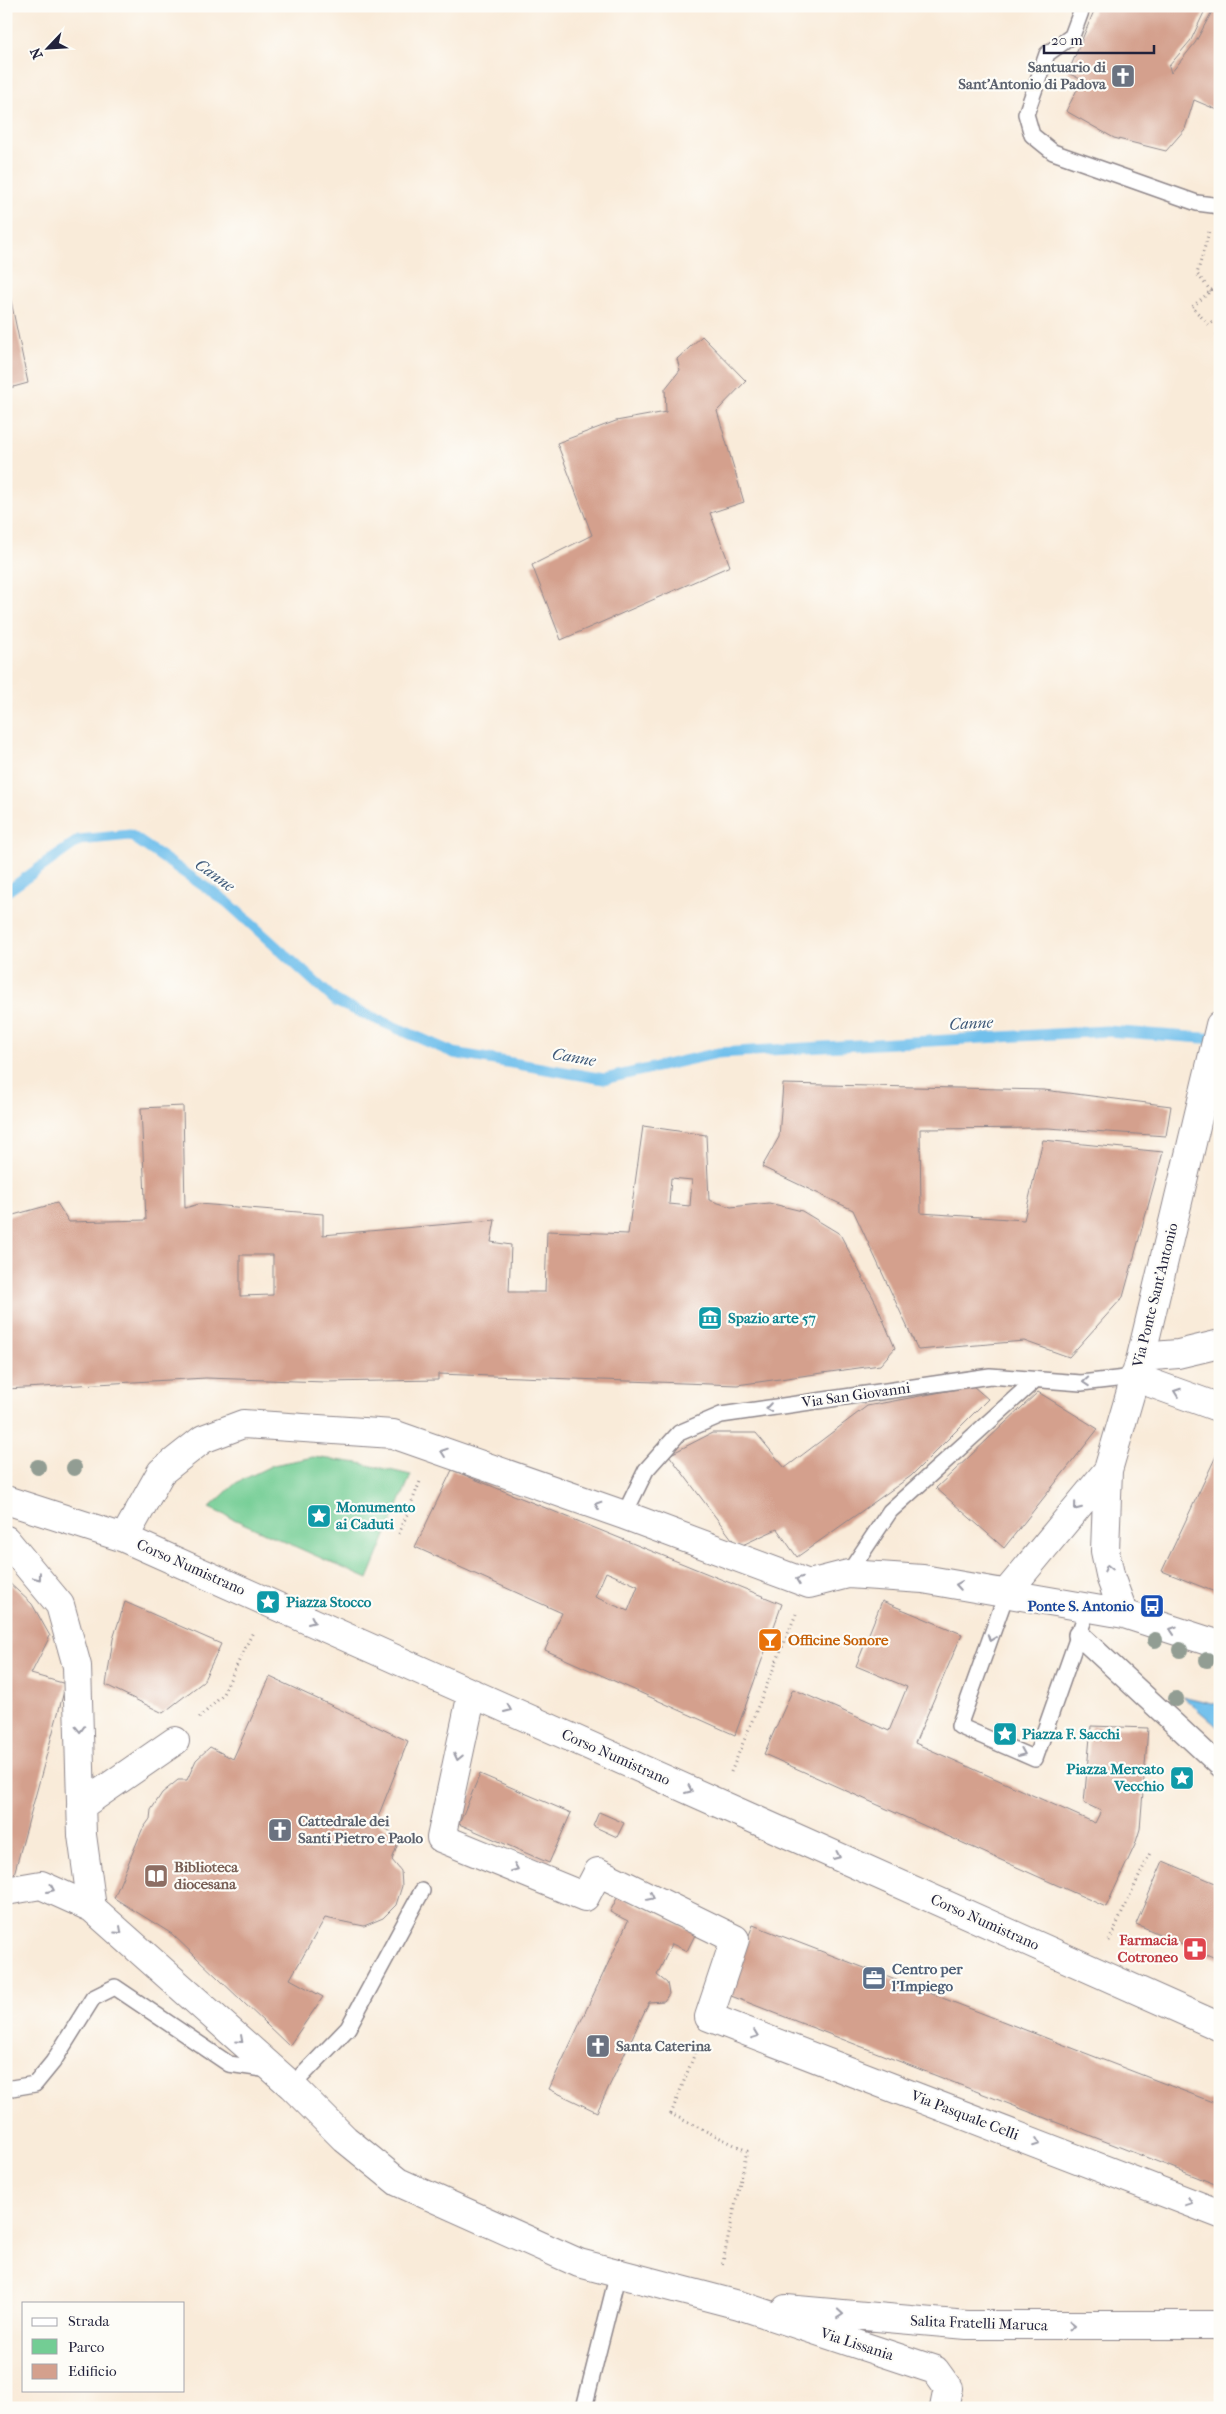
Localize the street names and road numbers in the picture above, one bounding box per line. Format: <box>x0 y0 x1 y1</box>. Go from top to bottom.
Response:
street label: Via Ponte Sant'Antonio <box>1128 1221 1182 1370</box>
street label: Via San Giovanni <box>800 1378 912 1412</box>
street label: Corso Numistrano <box>134 1535 249 1599</box>
street label: Corso Numistrano <box>559 1725 674 1789</box>
street label: Corso Numistrano <box>928 1890 1043 1954</box>
street label: Via Pasquale Celli <box>908 2086 1022 2144</box>
street label: Salita Fratelli Maruca <box>910 2312 1049 2334</box>
street label: Via Lissania <box>817 2323 897 2365</box>

